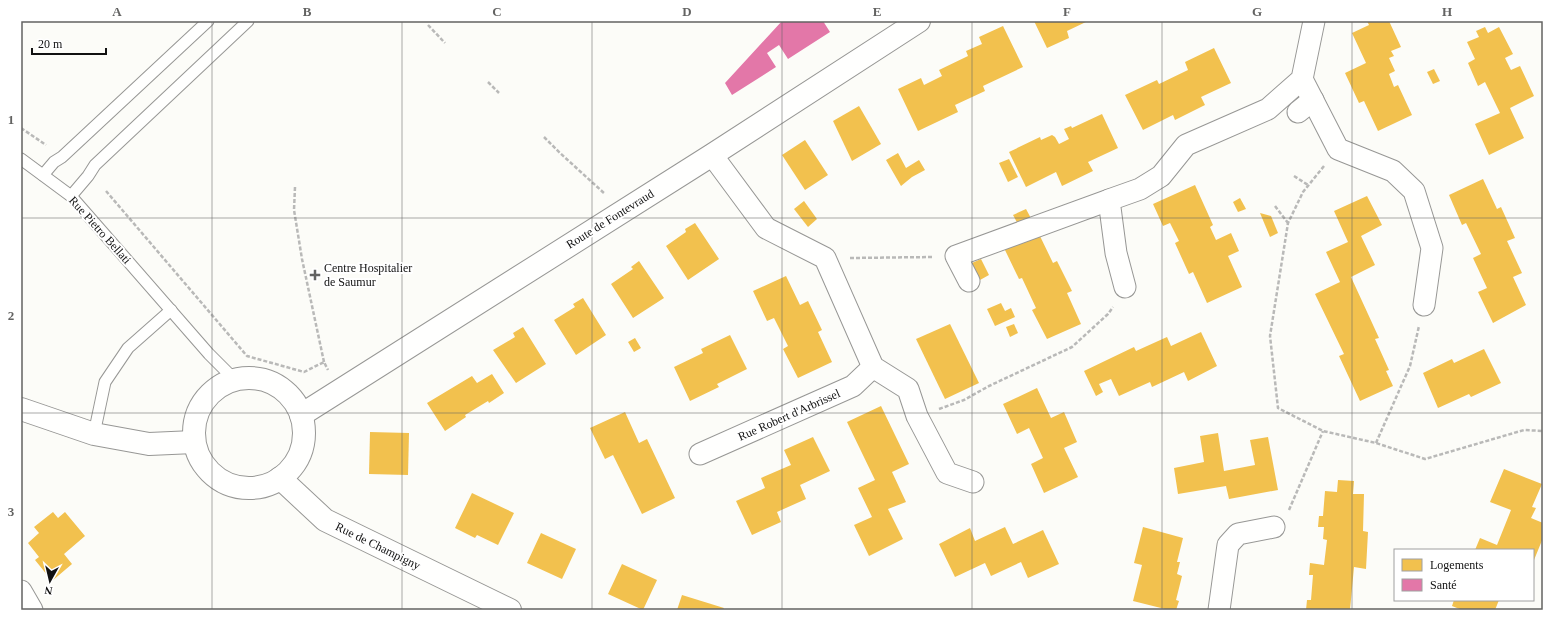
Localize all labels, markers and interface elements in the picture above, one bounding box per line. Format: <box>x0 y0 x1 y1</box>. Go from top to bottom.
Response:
text: A <box>112 4 122 19</box>
text: B <box>303 4 312 19</box>
text: C <box>492 4 502 19</box>
text: D <box>682 4 692 19</box>
text: E <box>873 4 881 19</box>
text: F <box>1063 4 1071 19</box>
text: G <box>1252 4 1262 19</box>
text: H <box>1442 4 1452 19</box>
scale bar <box>32 30 106 56</box>
text: 20 m <box>38 37 63 51</box>
text: 1 <box>8 112 14 127</box>
street label: Route de Fontevraud <box>564 186 656 252</box>
street label: Rue Pietro Bellati <box>66 193 134 267</box>
place label: Centre Hospitalier de Saumur <box>324 261 412 289</box>
marker: Centre Hospitalier de Saumur <box>309 269 321 281</box>
text: 2 <box>8 308 14 323</box>
street label: Rue Robert d'Arbrissel <box>736 386 843 444</box>
text: 3 <box>8 504 15 519</box>
street label: Rue de Champigny <box>333 519 423 573</box>
legend <box>1394 549 1534 601</box>
text: Logements <box>1430 558 1484 572</box>
north arrow <box>30 561 70 601</box>
text: Santé <box>1430 578 1457 592</box>
text: N <box>44 584 53 597</box>

